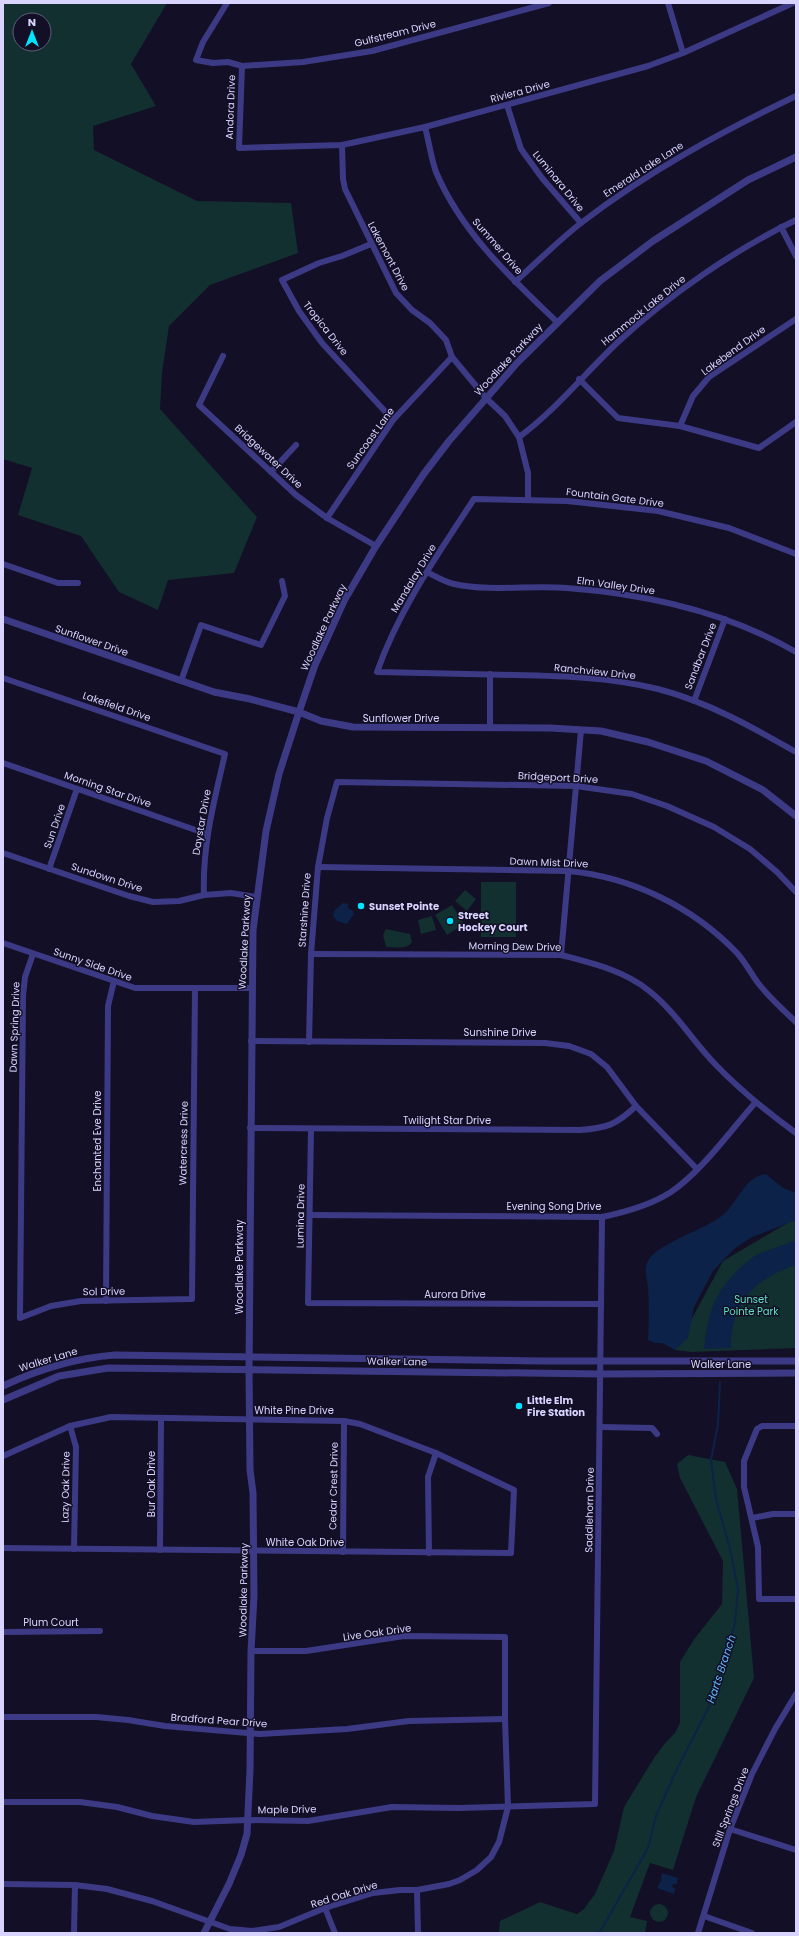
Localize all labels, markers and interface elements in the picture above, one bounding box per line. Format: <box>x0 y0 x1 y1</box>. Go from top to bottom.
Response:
north arrow <box>12 12 52 52</box>
text: N <box>28 14 36 30</box>
street label: Gulfstream Drive <box>353 16 437 51</box>
street label: Andora Drive <box>222 75 239 140</box>
street label: Riviera Drive <box>489 76 552 107</box>
street label: Emerald Lake Lane <box>600 138 686 201</box>
street label: Luminara Drive <box>529 148 588 215</box>
street label: Summer Drive <box>469 215 526 278</box>
street label: Lakemont Drive <box>364 219 413 294</box>
street label: Hammock Lake Drive <box>598 272 689 349</box>
street label: Tropica Drive <box>300 298 352 359</box>
street label: Woodlake Parkway <box>471 319 546 399</box>
street label: Lakebend Drive <box>698 322 769 379</box>
street label: Suncoast Lane <box>343 404 398 472</box>
street label: Bridgewater Drive <box>231 421 306 492</box>
street label: Fountain Gate Drive <box>565 484 665 511</box>
street label: Mandalay Drive <box>387 541 440 616</box>
street label: Elm Valley Drive <box>576 573 656 598</box>
street label: Woodlake Parkway <box>297 581 350 673</box>
street label: Sandbar Drive <box>681 620 720 692</box>
street label: Sunflower Drive <box>53 621 131 660</box>
street label: Ranchview Drive <box>553 660 636 683</box>
street label: Lakefield Drive <box>81 688 153 725</box>
street label: Sunflower Drive <box>363 711 439 726</box>
street label: Morning Star Drive <box>62 768 153 811</box>
street label: Bridgeport Drive <box>517 768 598 787</box>
street label: Daystar Drive <box>188 788 215 856</box>
street label: Sun Drive <box>40 802 69 851</box>
street label: Dawn Mist Drive <box>509 854 589 871</box>
street label: Sundown Drive <box>69 859 144 896</box>
street label: Starshine Drive <box>294 872 315 948</box>
street label: Woodlake Parkway <box>235 894 254 990</box>
place label: Sunset Pointe <box>369 899 439 914</box>
marker: Sunset Pointe <box>356 901 366 911</box>
place label: Street Hockey Court <box>458 908 528 935</box>
marker: Street Hockey Court <box>445 916 455 926</box>
street label: Morning Dew Drive <box>469 938 561 955</box>
street label: Sunny Side Drive <box>51 944 134 985</box>
street label: Dawn Spring Drive <box>5 981 24 1073</box>
street label: Sunshine Drive <box>463 1025 537 1040</box>
street label: Enchanted Eve Drive <box>90 1090 105 1192</box>
street label: Watercress Drive <box>175 1101 192 1185</box>
street label: Twilight Star Drive <box>403 1113 491 1128</box>
street label: Lumina Drive <box>292 1184 309 1248</box>
street label: Evening Song Drive <box>507 1199 601 1214</box>
street label: Woodlake Parkway <box>232 1219 247 1314</box>
street label: Sol Drive <box>83 1284 125 1299</box>
street label: Aurora Drive <box>424 1287 486 1302</box>
park label: Sunset Pointe Park <box>724 1292 779 1319</box>
street label: Walker Lane <box>17 1343 79 1375</box>
street label: Walker Lane <box>367 1353 427 1370</box>
street label: Walker Lane <box>691 1357 751 1372</box>
place label: Little Elm Fire Station <box>527 1393 585 1420</box>
marker: Little Elm Fire Station <box>514 1401 524 1411</box>
street label: White Pine Drive <box>254 1403 334 1418</box>
street label: Cedar Crest Drive <box>325 1442 342 1530</box>
street label: Lazy Oak Drive <box>57 1451 74 1523</box>
street label: Bur Oak Drive <box>144 1451 159 1517</box>
street label: Saddlehorn Drive <box>581 1467 598 1553</box>
street label: White Oak Drive <box>266 1535 344 1550</box>
street label: Woodlake Parkway <box>235 1542 252 1637</box>
street label: Plum Court <box>23 1615 79 1630</box>
street label: Live Oak Drive <box>342 1620 412 1645</box>
water label: Harts Branch <box>702 1633 740 1705</box>
street label: Bradford Pear Drive <box>170 1710 268 1731</box>
street label: Still Springs Drive <box>708 1765 753 1849</box>
street label: Maple Drive <box>258 1801 316 1818</box>
street label: Red Oak Drive <box>309 1877 379 1912</box>

